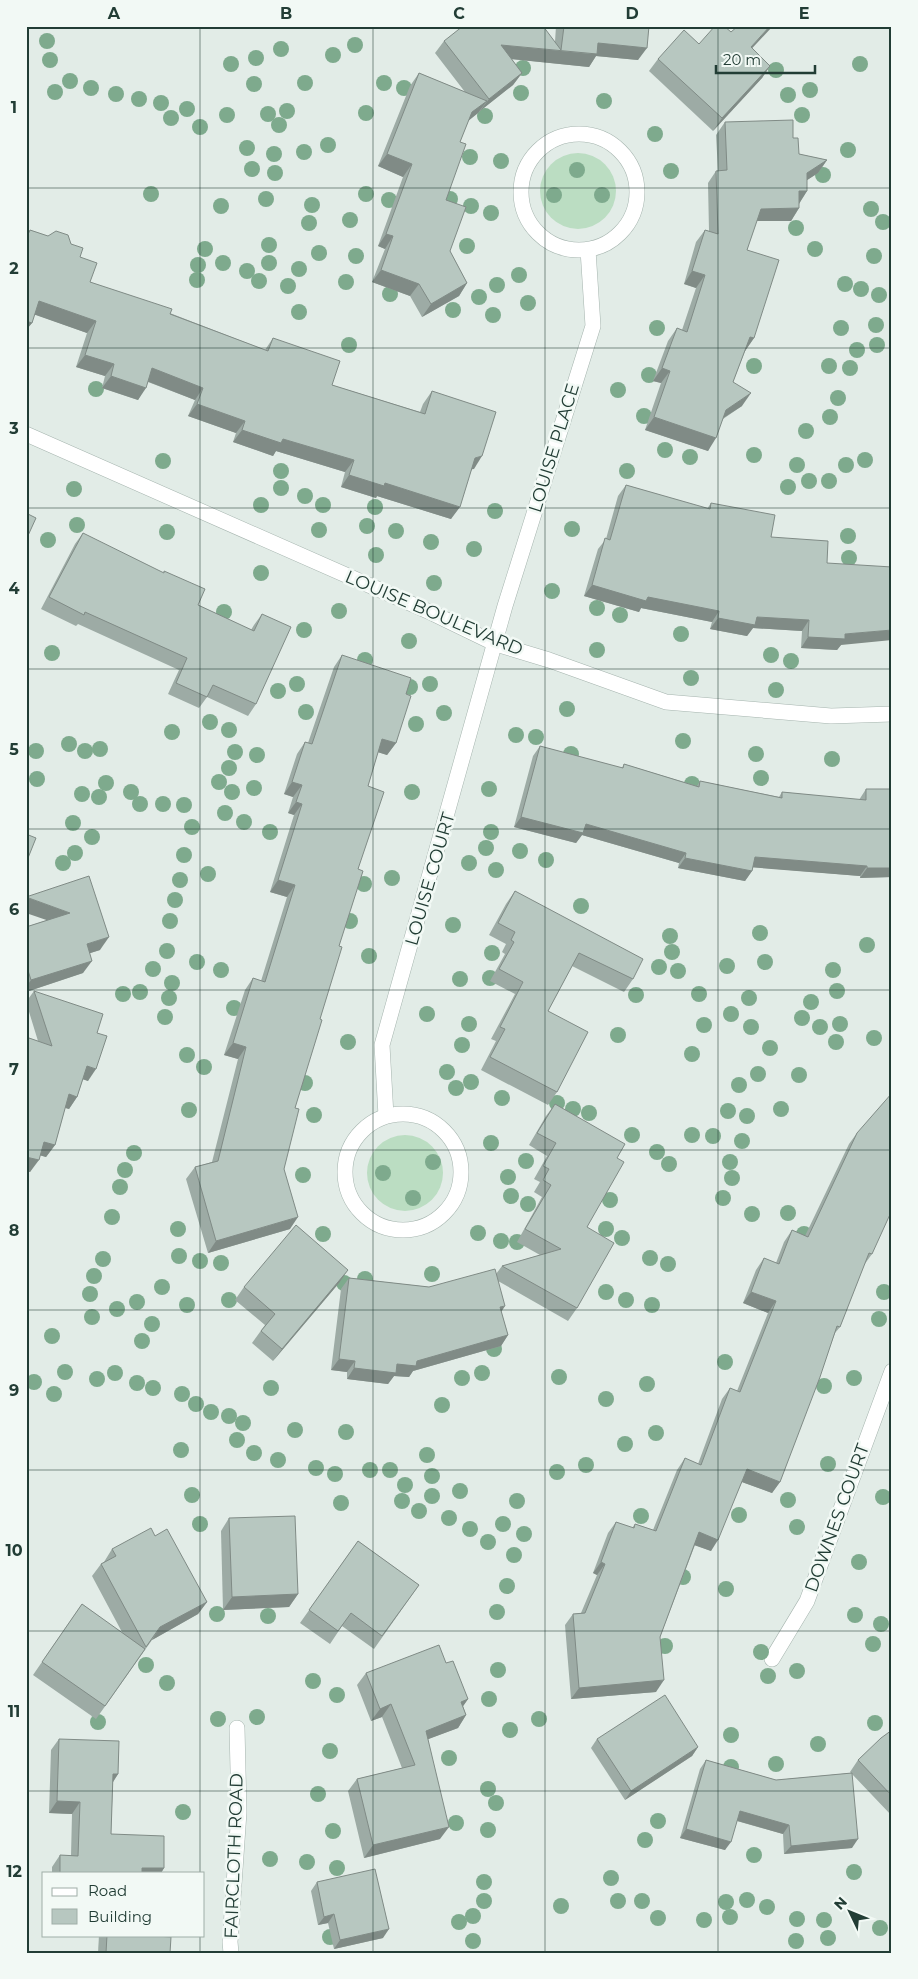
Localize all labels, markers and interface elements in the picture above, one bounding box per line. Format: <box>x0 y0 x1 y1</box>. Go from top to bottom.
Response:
text: A <box>107 4 121 23</box>
text: B <box>280 4 292 23</box>
text: C <box>453 4 465 23</box>
text: D <box>625 4 639 23</box>
text: E <box>799 4 809 23</box>
scale bar <box>716 42 814 74</box>
text: 20 m <box>723 50 761 69</box>
text: 1 <box>11 98 17 117</box>
text: 2 <box>9 259 19 278</box>
street label: LOUISE PLACE <box>524 381 584 515</box>
text: 3 <box>8 419 19 438</box>
street label: LOUISE BOULEVARD <box>342 566 526 660</box>
text: 4 <box>8 579 20 598</box>
text: 5 <box>9 740 19 759</box>
street label: LOUISE COURT <box>400 809 460 948</box>
text: 6 <box>9 900 19 919</box>
text: 7 <box>9 1060 19 1079</box>
text: 8 <box>9 1221 19 1240</box>
text: 9 <box>9 1381 19 1400</box>
street label: DOWNES COURT <box>800 1440 874 1595</box>
text: 10 <box>5 1541 23 1560</box>
text: 11 <box>8 1702 20 1721</box>
street label: FAIRCLOTH ROAD <box>220 1773 248 1939</box>
text: 12 <box>6 1862 22 1881</box>
legend <box>42 1872 205 1936</box>
text: Road <box>88 1881 127 1900</box>
north arrow <box>826 1886 876 1936</box>
text: N <box>830 1893 851 1913</box>
text: Building <box>88 1907 152 1926</box>

